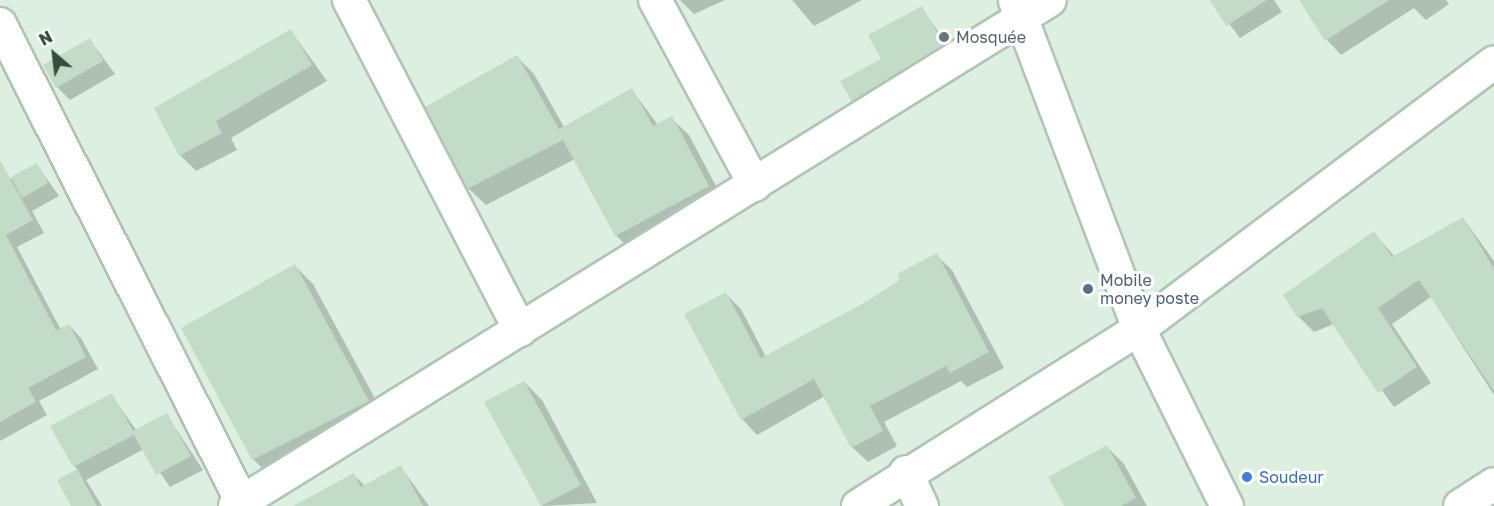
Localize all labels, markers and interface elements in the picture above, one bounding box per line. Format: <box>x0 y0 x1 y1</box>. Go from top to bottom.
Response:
north arrow <box>24 24 84 84</box>
text: N <box>35 26 56 50</box>
place label: Mosquée <box>956 27 1026 47</box>
marker: Mosquée <box>937 30 951 44</box>
place label: Mobile money poste <box>1100 270 1199 308</box>
marker: Mobile money poste <box>1081 282 1095 296</box>
place label: Soudeur <box>1259 467 1324 487</box>
marker: Soudeur <box>1240 470 1254 484</box>

